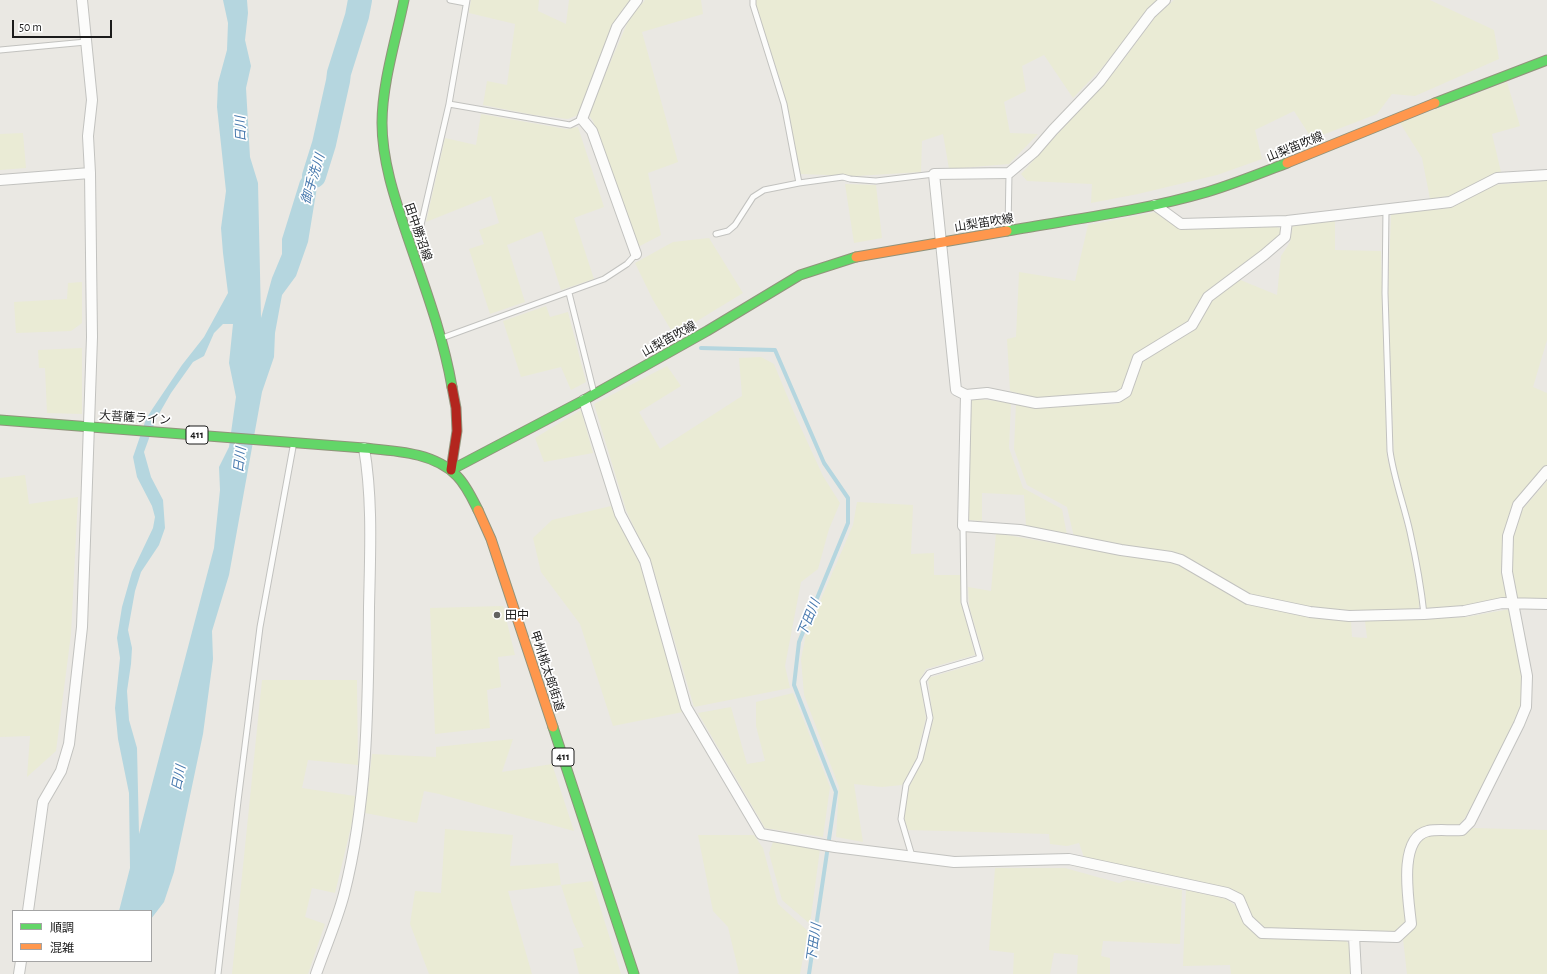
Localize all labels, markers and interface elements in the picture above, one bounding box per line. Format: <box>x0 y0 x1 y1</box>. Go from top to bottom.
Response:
scale bar <box>14 12 114 38</box>
text: 50 m <box>19 21 42 33</box>
water label: 日川 <box>233 116 249 142</box>
street label: 山梨笛吹線 <box>1264 129 1326 165</box>
water label: 御手洗川 <box>298 152 328 206</box>
street label: 田中勝沼線 <box>401 201 435 263</box>
street label: 山梨笛吹線 <box>953 211 1015 235</box>
street label: 山梨笛吹線 <box>639 318 699 360</box>
street label: 大菩薩ライン <box>99 408 171 428</box>
road number: 411 <box>186 426 208 444</box>
water label: 日川 <box>231 446 249 474</box>
water label: 下田川 <box>794 597 824 639</box>
place label: 田中 <box>505 608 529 622</box>
marker: 田中 <box>492 610 502 620</box>
street label: 甲州桃太郎街道 <box>527 629 567 713</box>
road number: 411 <box>552 748 574 766</box>
water label: 日川 <box>169 764 189 792</box>
legend <box>12 910 152 962</box>
text: 順調 <box>50 922 74 934</box>
water label: 下田川 <box>804 923 824 963</box>
text: 混雑 <box>50 942 74 954</box>

